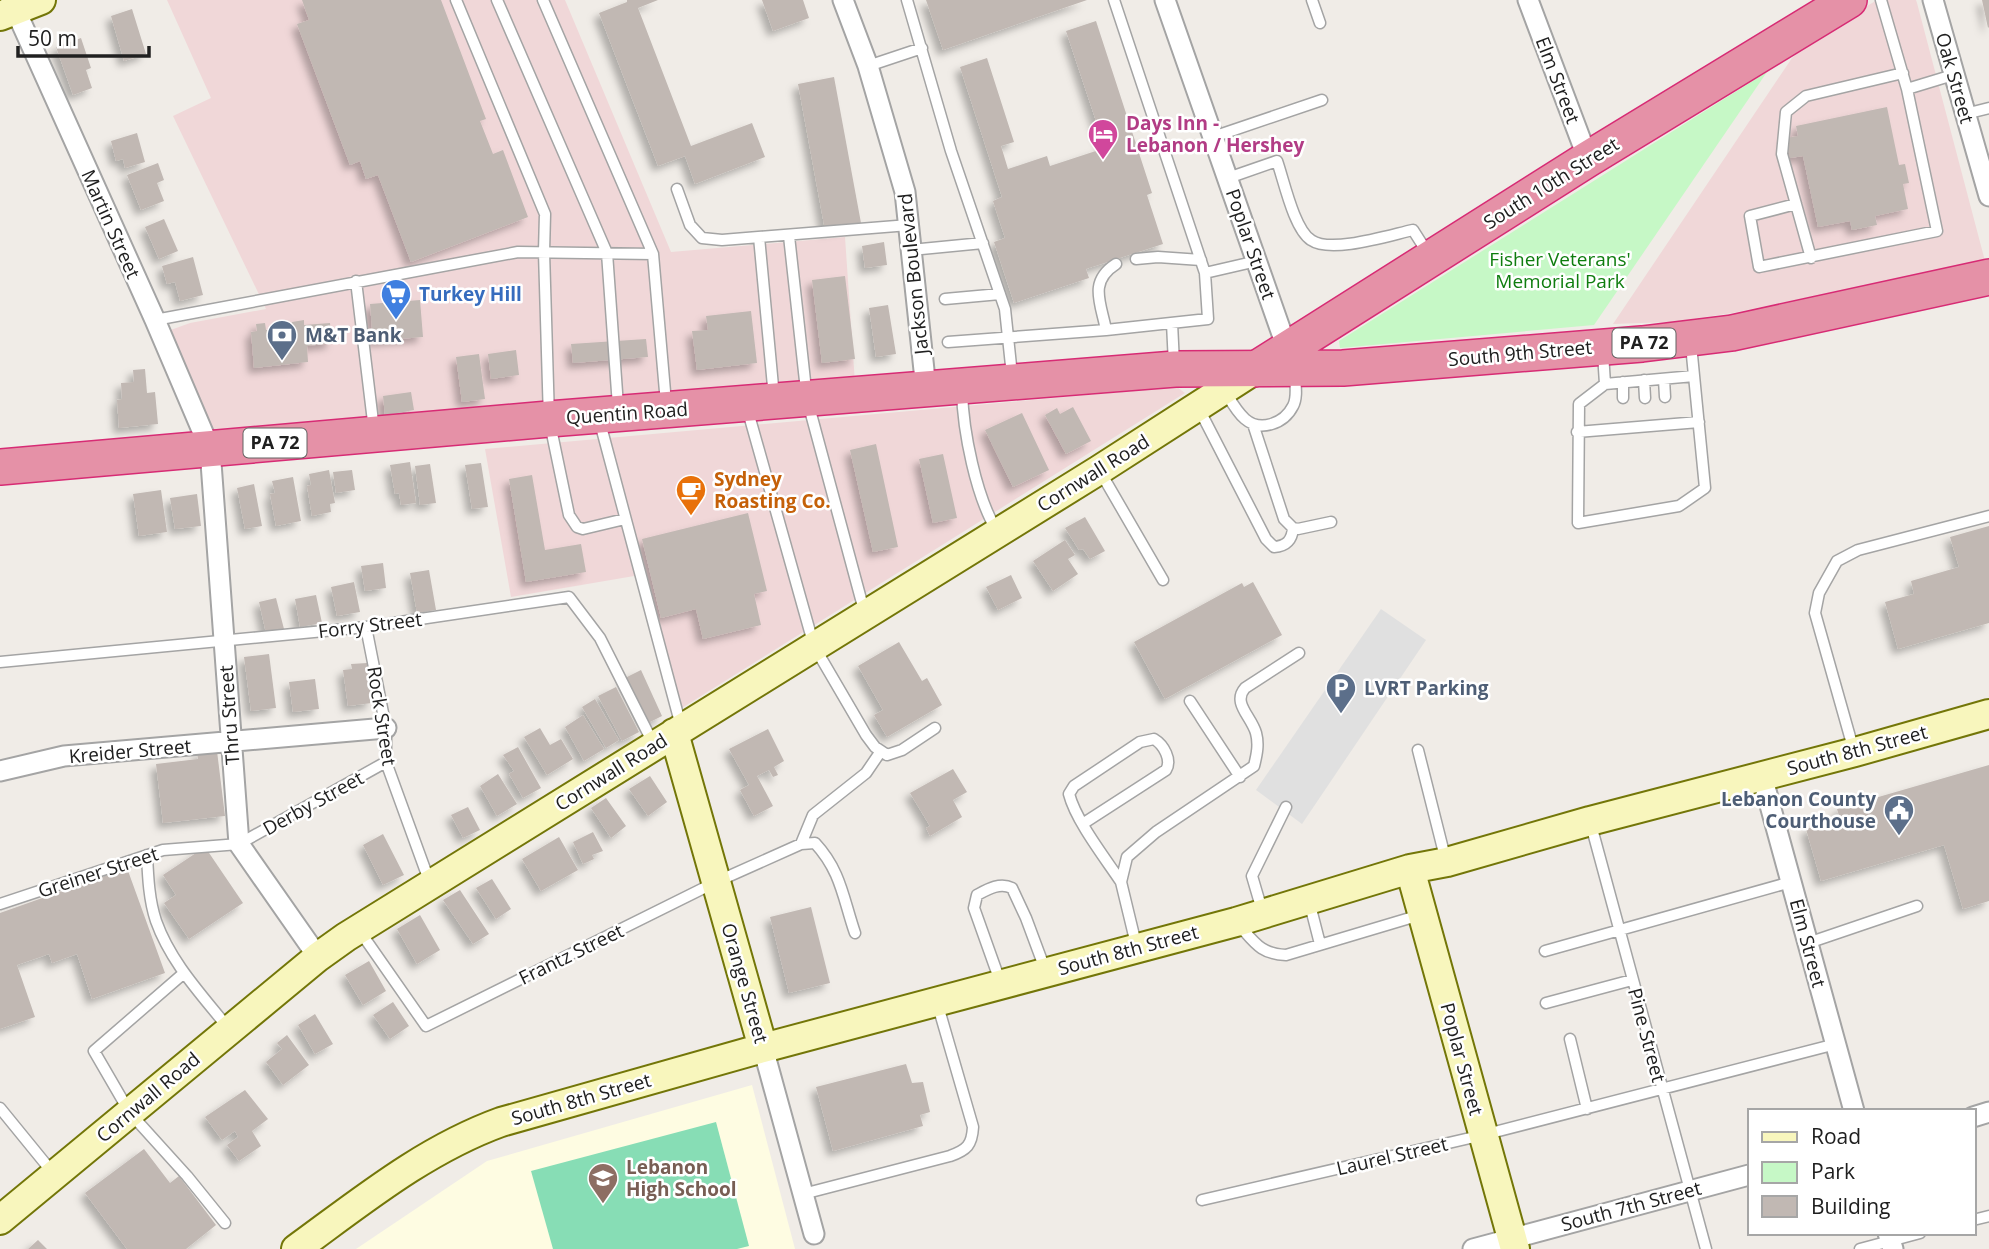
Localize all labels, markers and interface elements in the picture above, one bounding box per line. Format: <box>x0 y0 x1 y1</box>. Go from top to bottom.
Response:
scale bar <box>18 14 149 58</box>
text: 50 m <box>28 24 77 52</box>
street label: Oak Street <box>1930 30 1980 127</box>
street label: Elm Street <box>1530 33 1587 127</box>
place label: Days Inn - Lebanon / Hershey <box>1126 110 1304 158</box>
hotel icon: Days Inn - Lebanon / Hershey <box>1086 117 1120 161</box>
street label: South 10th Street <box>1478 131 1624 235</box>
street label: Martin Street <box>75 165 147 283</box>
street label: Poplar Street <box>1220 185 1282 303</box>
street label: Jackson Boulevard <box>892 192 935 358</box>
park label: Fisher Veterans' Memorial Park <box>1489 246 1631 294</box>
supermarket icon: Turkey Hill <box>379 277 413 321</box>
place label: Turkey Hill <box>419 281 522 307</box>
bank icon: M&T Bank <box>265 318 299 362</box>
place label: M&T Bank <box>305 322 402 348</box>
road number: PA 72 <box>1612 328 1676 358</box>
street label: South 9th Street <box>1447 334 1593 372</box>
street label: Quentin Road <box>565 396 689 430</box>
road number: PA 72 <box>244 428 306 458</box>
street label: Cornwall Road <box>1032 428 1154 518</box>
place label: Sydney Roasting Co. <box>714 466 831 514</box>
cafe icon: Sydney Roasting Co. <box>674 473 708 517</box>
street label: Forry Street <box>317 606 424 644</box>
street label: Thru Street <box>213 664 245 766</box>
street label: Rock Street <box>361 664 403 768</box>
parking icon: LVRT Parking <box>1324 671 1358 715</box>
place label: LVRT Parking <box>1364 675 1489 701</box>
street label: South 8th Street <box>1784 719 1930 781</box>
street label: Cornwall Road <box>550 727 672 817</box>
street label: Kreider Street <box>68 733 193 769</box>
street label: Derby Street <box>258 765 368 841</box>
place label: Lebanon County Courthouse <box>1721 786 1876 834</box>
public building icon: Lebanon County Courthouse <box>1882 793 1916 837</box>
street label: Greiner Street <box>34 840 162 904</box>
street label: Elm Street <box>1784 896 1832 991</box>
street label: Frantz Street <box>514 917 628 991</box>
street label: South 8th Street <box>1055 919 1201 981</box>
street label: Orange Street <box>715 920 775 1046</box>
street label: Pine Street <box>1622 985 1672 1085</box>
street label: Poplar Street <box>1434 1000 1490 1118</box>
street label: Cornwall Road <box>91 1046 205 1148</box>
street label: South 8th Street <box>508 1067 654 1131</box>
legend <box>1748 1109 1975 1235</box>
text: Road <box>1811 1122 1861 1150</box>
street label: Laurel Street <box>1334 1131 1450 1181</box>
place label: Lebanon High School <box>626 1154 737 1202</box>
text: Park <box>1811 1157 1855 1185</box>
school or university icon: Lebanon High School <box>586 1161 620 1205</box>
street label: South 7th Street <box>1558 1175 1704 1237</box>
text: Building <box>1811 1192 1890 1220</box>

